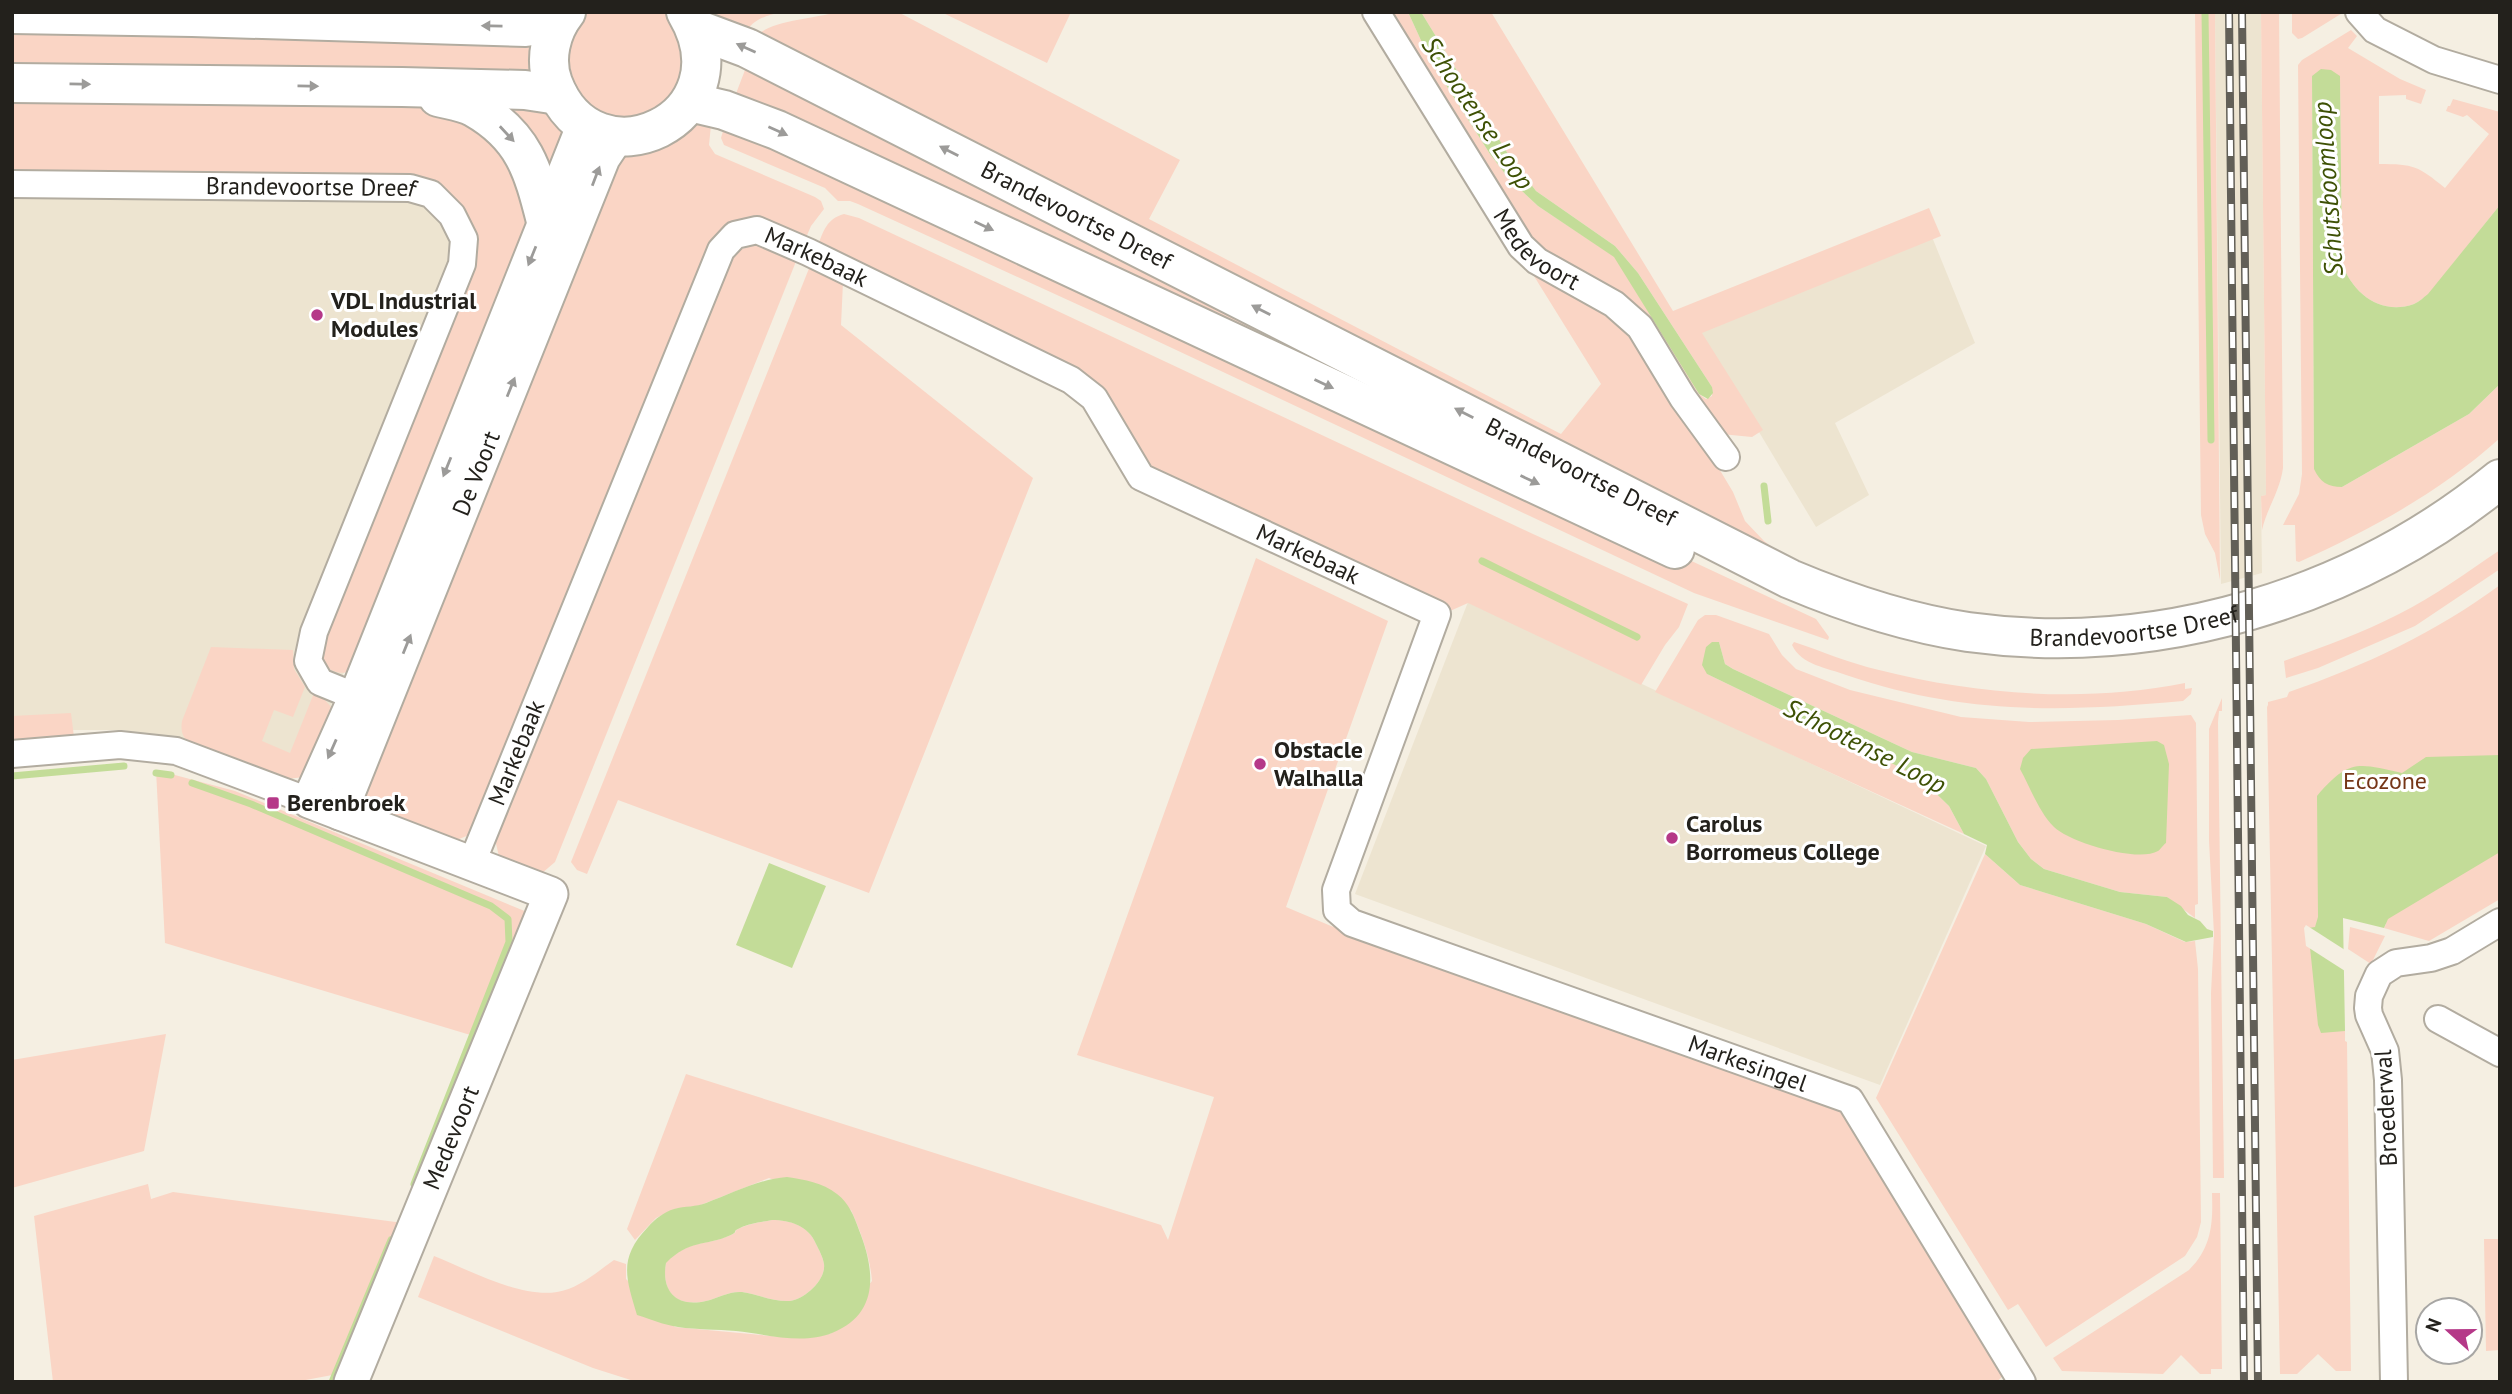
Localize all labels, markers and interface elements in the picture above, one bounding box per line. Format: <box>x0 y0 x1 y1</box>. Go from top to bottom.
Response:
one-way arrow <box>481 20 503 32</box>
water label: Schootense Loop <box>1415 30 1542 196</box>
one-way arrow <box>736 42 756 54</box>
one-way arrow <box>70 78 92 90</box>
one-way arrow <box>297 80 319 92</box>
water label: Schutsboomloop <box>2305 101 2350 277</box>
one-way arrow <box>498 125 514 142</box>
one-way arrow <box>767 125 788 136</box>
one-way arrow <box>939 145 959 157</box>
street label: Brandevoortse Dreef <box>976 154 1179 277</box>
one-way arrow <box>590 166 601 187</box>
street label: Brandevoortse Dreef <box>206 170 422 204</box>
street label: Medevoort <box>1487 203 1586 297</box>
street label: Markebaak <box>760 219 874 294</box>
one-way arrow <box>974 220 994 232</box>
one-way arrow <box>526 246 537 267</box>
place label: VDL Industrial Modules <box>330 285 477 344</box>
one-way arrow <box>1251 304 1271 315</box>
marker: VDL Industrial Modules <box>309 307 325 323</box>
one-way arrow <box>506 377 517 398</box>
one-way arrow <box>1314 378 1334 390</box>
one-way arrow <box>1454 407 1474 419</box>
street label: Brandevoortse Dreef <box>1480 410 1683 534</box>
street label: De Voort <box>445 426 507 520</box>
one-way arrow <box>442 457 453 478</box>
one-way arrow <box>1520 474 1540 486</box>
street label: Markebaak <box>1251 516 1365 591</box>
street label: Brandevoortse Dreef <box>2029 598 2243 653</box>
one-way arrow <box>402 633 413 654</box>
water label: Schootense Loop <box>1779 690 1952 801</box>
street label: Markebaak <box>481 695 552 810</box>
place label: Obstacle Walhalla <box>1274 734 1364 793</box>
one-way arrow <box>326 738 337 759</box>
marker: Obstacle Walhalla <box>1252 756 1268 772</box>
park label: Ecozone <box>2343 765 2427 796</box>
place label: Berenbroek <box>287 787 405 818</box>
marker: Berenbroek <box>265 795 281 811</box>
place label: Carolus Borromeus College <box>1686 808 1880 867</box>
marker: Carolus Borromeus College <box>1664 830 1680 846</box>
street label: Markesingel <box>1684 1028 1812 1099</box>
street label: Broederwal <box>2367 1049 2404 1167</box>
street label: Medevoort <box>415 1081 486 1194</box>
north arrow <box>2414 1296 2484 1366</box>
text: N <box>2420 1315 2447 1335</box>

